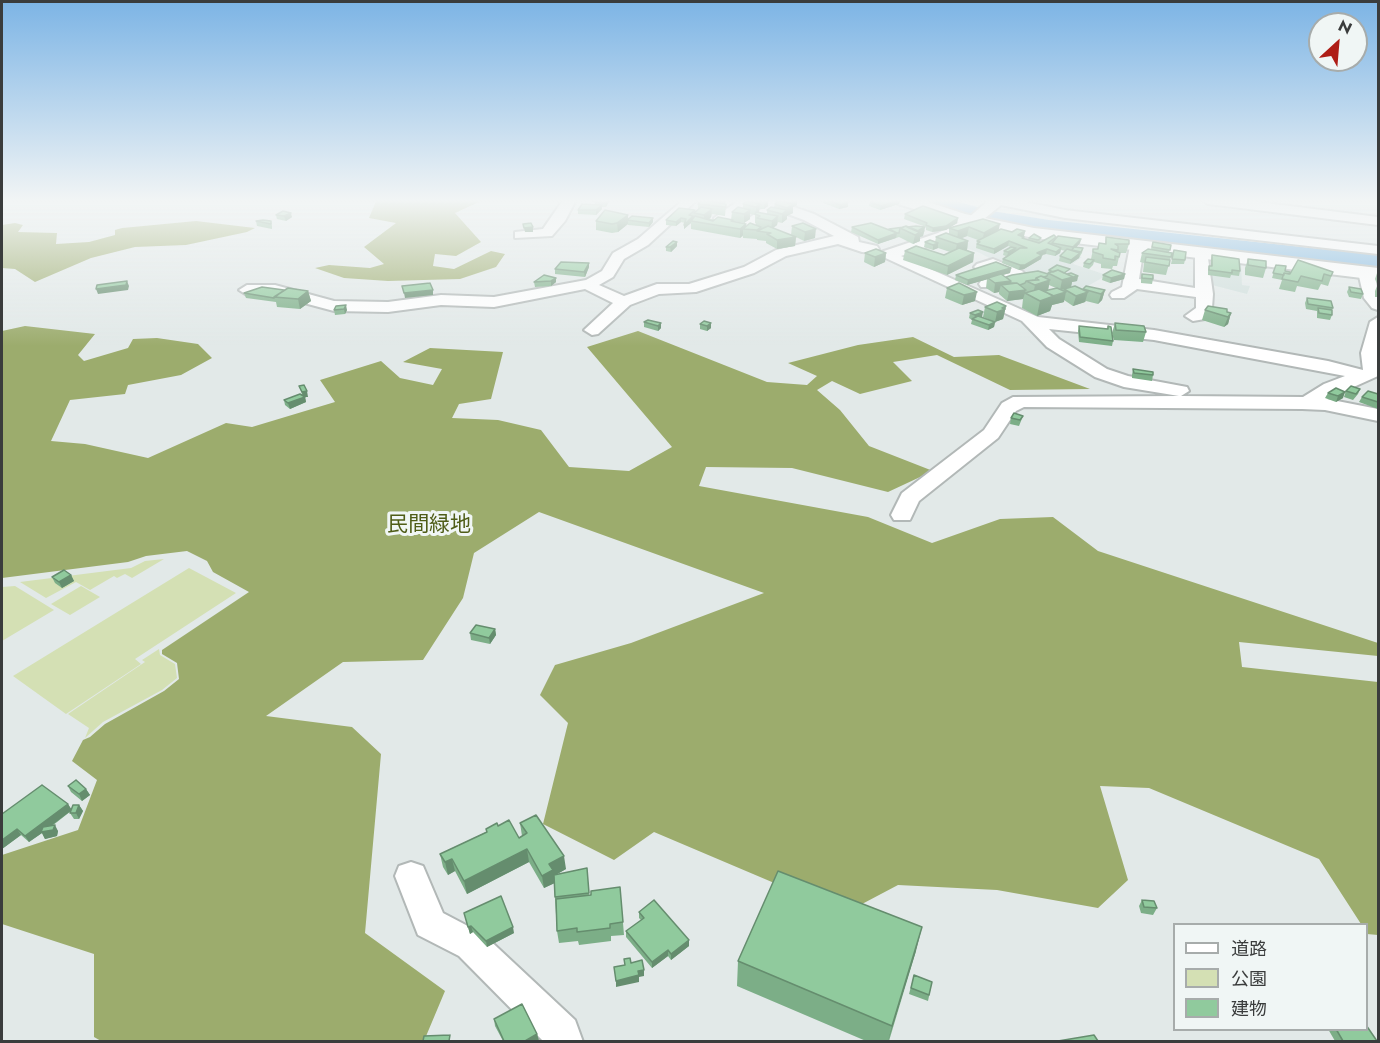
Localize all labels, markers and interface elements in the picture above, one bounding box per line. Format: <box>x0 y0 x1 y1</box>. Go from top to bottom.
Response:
north arrow <box>1308 12 1368 72</box>
text: N <box>1334 14 1356 40</box>
park label: 民間緑地 <box>387 513 471 539</box>
legend <box>1173 923 1368 1031</box>
text: 道路 <box>1231 936 1267 962</box>
text: 公園 <box>1231 966 1267 992</box>
text: 建物 <box>1231 996 1267 1022</box>

